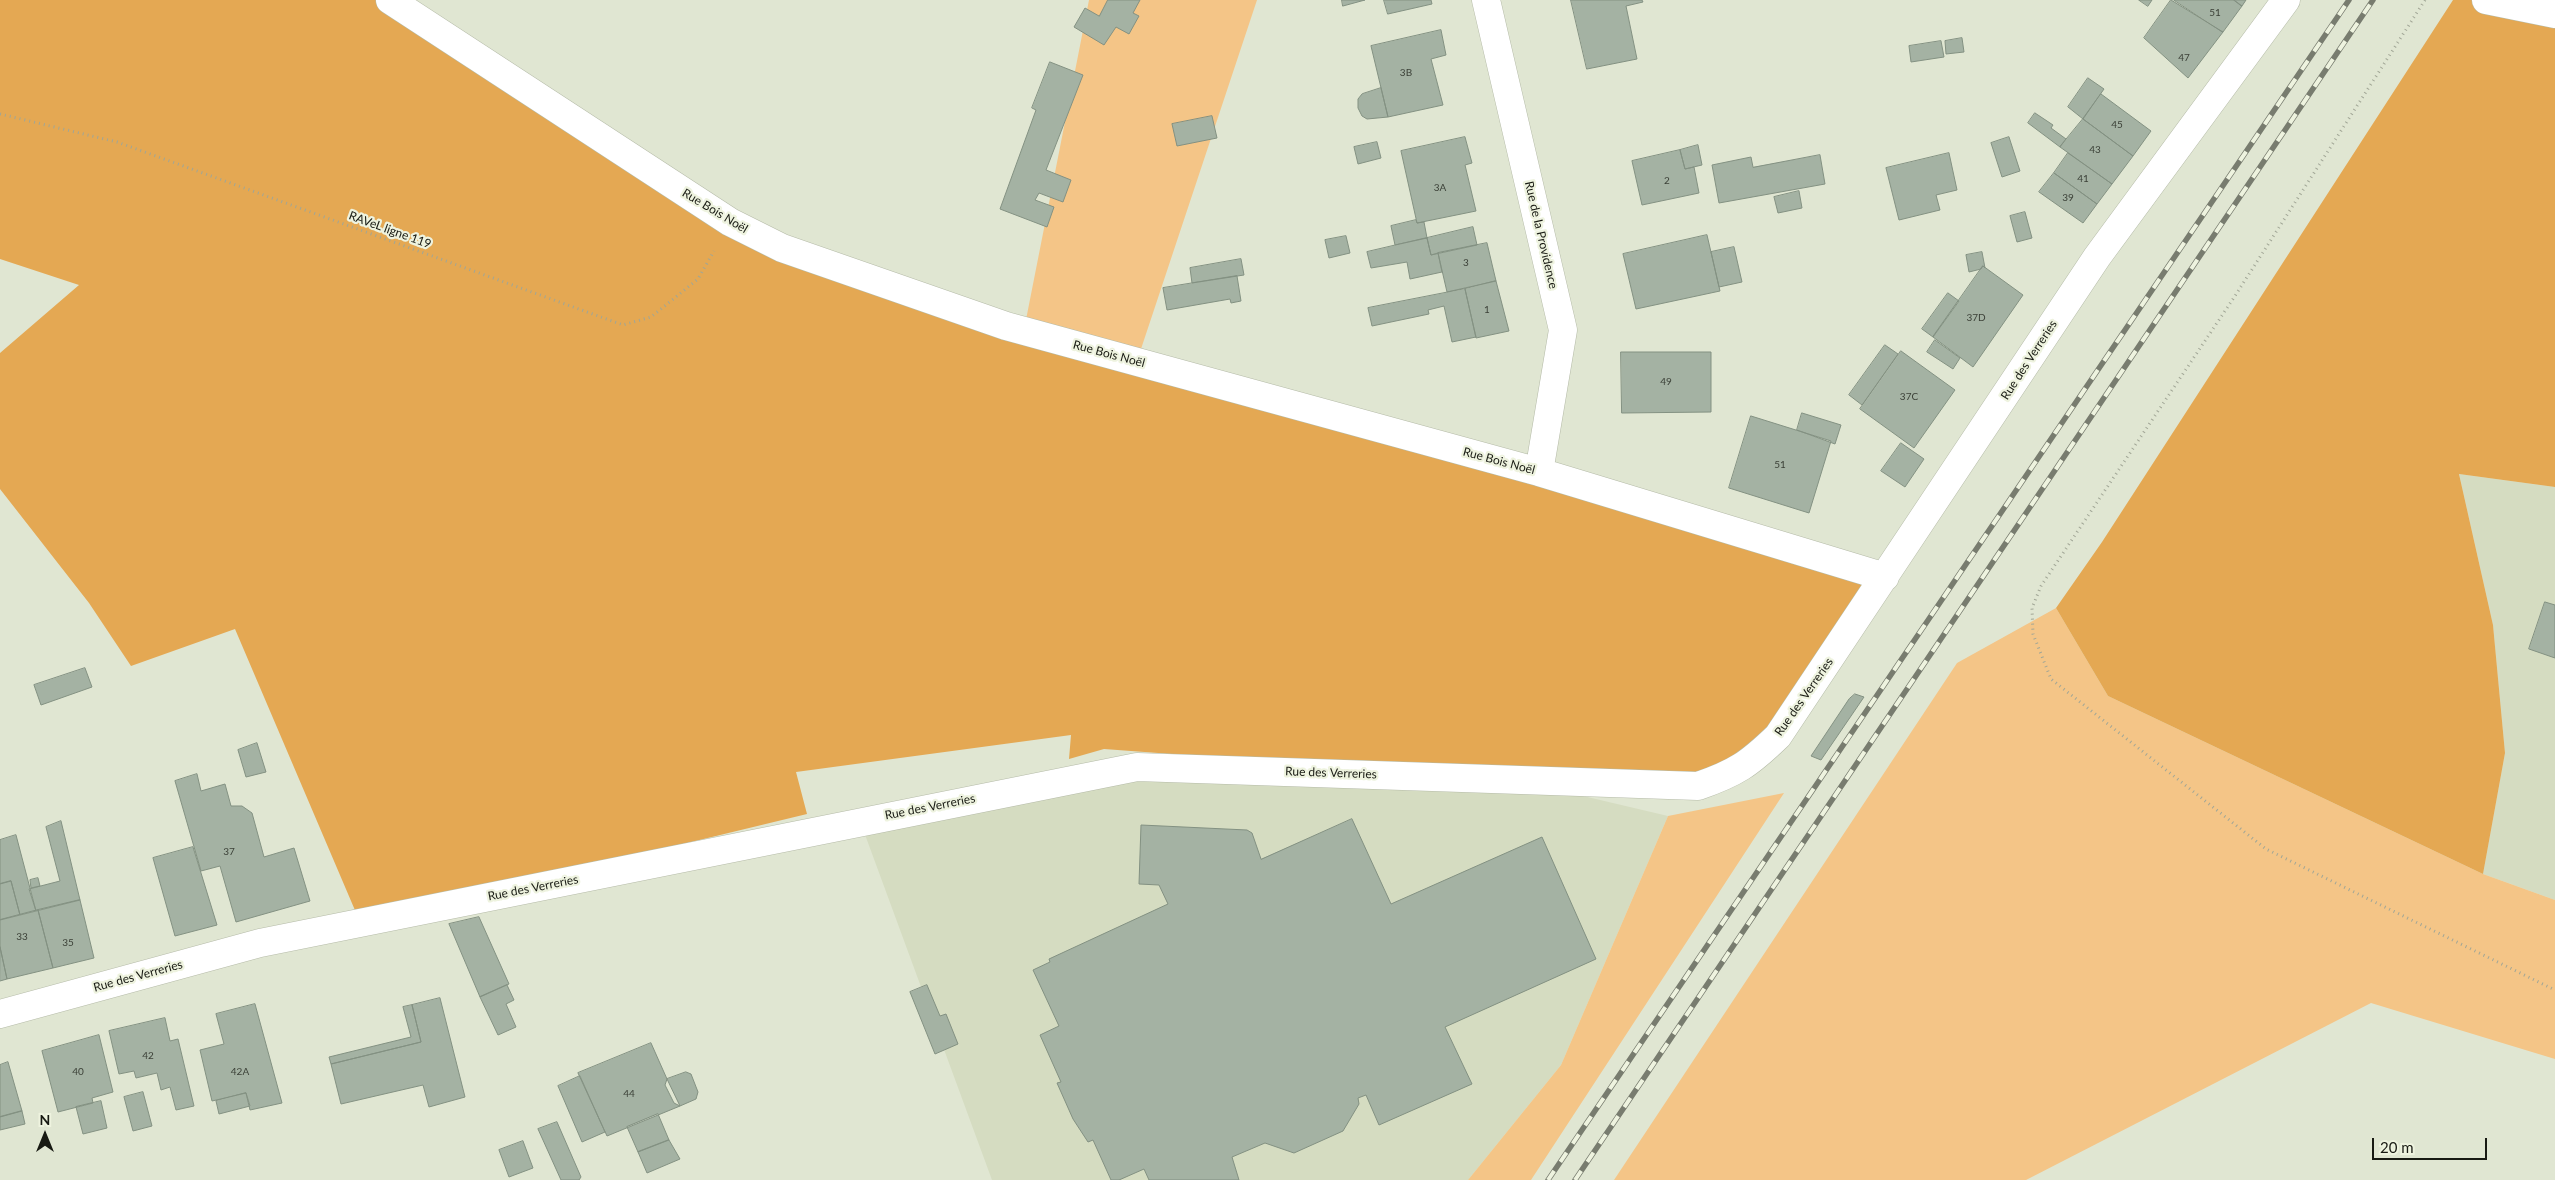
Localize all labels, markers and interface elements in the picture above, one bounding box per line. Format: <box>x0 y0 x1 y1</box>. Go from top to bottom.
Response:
house number: 51 <box>2209 7 2221 19</box>
house number: 47 <box>2178 52 2190 64</box>
house number: 3B <box>1400 67 1412 79</box>
house number: 45 <box>2111 119 2123 131</box>
house number: 43 <box>2089 144 2101 156</box>
house number: 41 <box>2077 173 2089 185</box>
house number: 2 <box>1664 175 1670 187</box>
street label: Rue de la Providence <box>1522 180 1560 290</box>
house number: 3A <box>1434 182 1446 194</box>
street label: Rue Bois Noël <box>680 186 750 236</box>
house number: 39 <box>2062 192 2074 204</box>
street label: RAVeL ligne 119 <box>347 208 433 252</box>
house number: 3 <box>1463 257 1469 269</box>
house number: 1 <box>1484 304 1490 316</box>
house number: 37D <box>1966 312 1986 324</box>
street label: Rue des Verreries <box>1998 318 2060 402</box>
street label: Rue Bois Noël <box>1071 337 1147 371</box>
house number: 49 <box>1660 376 1672 388</box>
house number: 37C <box>1900 391 1918 403</box>
street label: Rue Bois Noël <box>1461 444 1537 478</box>
house number: 51 <box>1774 459 1786 471</box>
street label: Rue des Verreries <box>1772 655 1836 739</box>
street label: Rue des Verreries <box>1285 764 1377 782</box>
street label: Rue des Verreries <box>884 791 976 823</box>
house number: 37 <box>223 846 235 858</box>
street label: Rue des Verreries <box>487 872 579 904</box>
house number: 33 <box>16 931 28 943</box>
house number: 35 <box>62 937 74 949</box>
street label: Rue des Verreries <box>92 957 184 995</box>
house number: 42 <box>142 1050 154 1062</box>
house number: 40 <box>72 1066 84 1078</box>
house number: 42A <box>231 1066 249 1078</box>
house number: 44 <box>623 1088 635 1100</box>
north arrow <box>20 1110 70 1160</box>
text: N <box>40 1111 50 1128</box>
scale bar <box>2375 1128 2490 1160</box>
text: 20 m <box>2380 1138 2414 1156</box>

